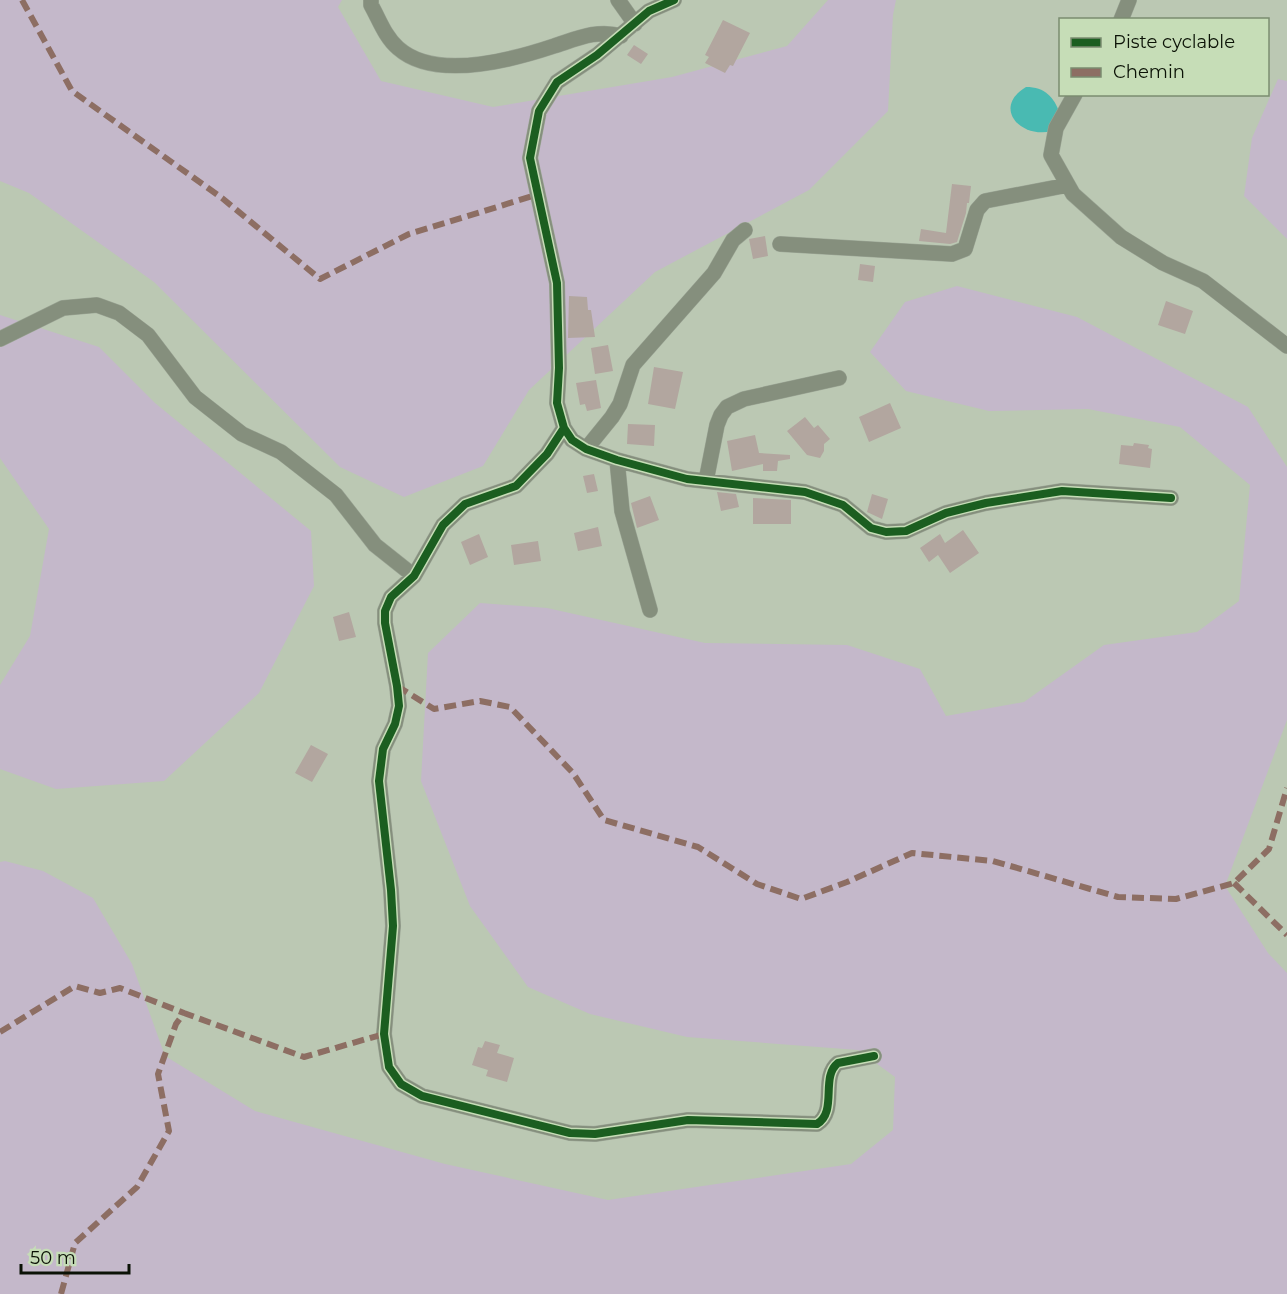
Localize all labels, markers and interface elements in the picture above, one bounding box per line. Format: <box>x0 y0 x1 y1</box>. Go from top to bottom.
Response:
legend <box>1059 18 1269 96</box>
text: Piste cyclable <box>1113 31 1235 53</box>
text: Chemin <box>1113 61 1185 83</box>
scale bar <box>21 1237 129 1275</box>
text: 50 m <box>30 1247 76 1269</box>

